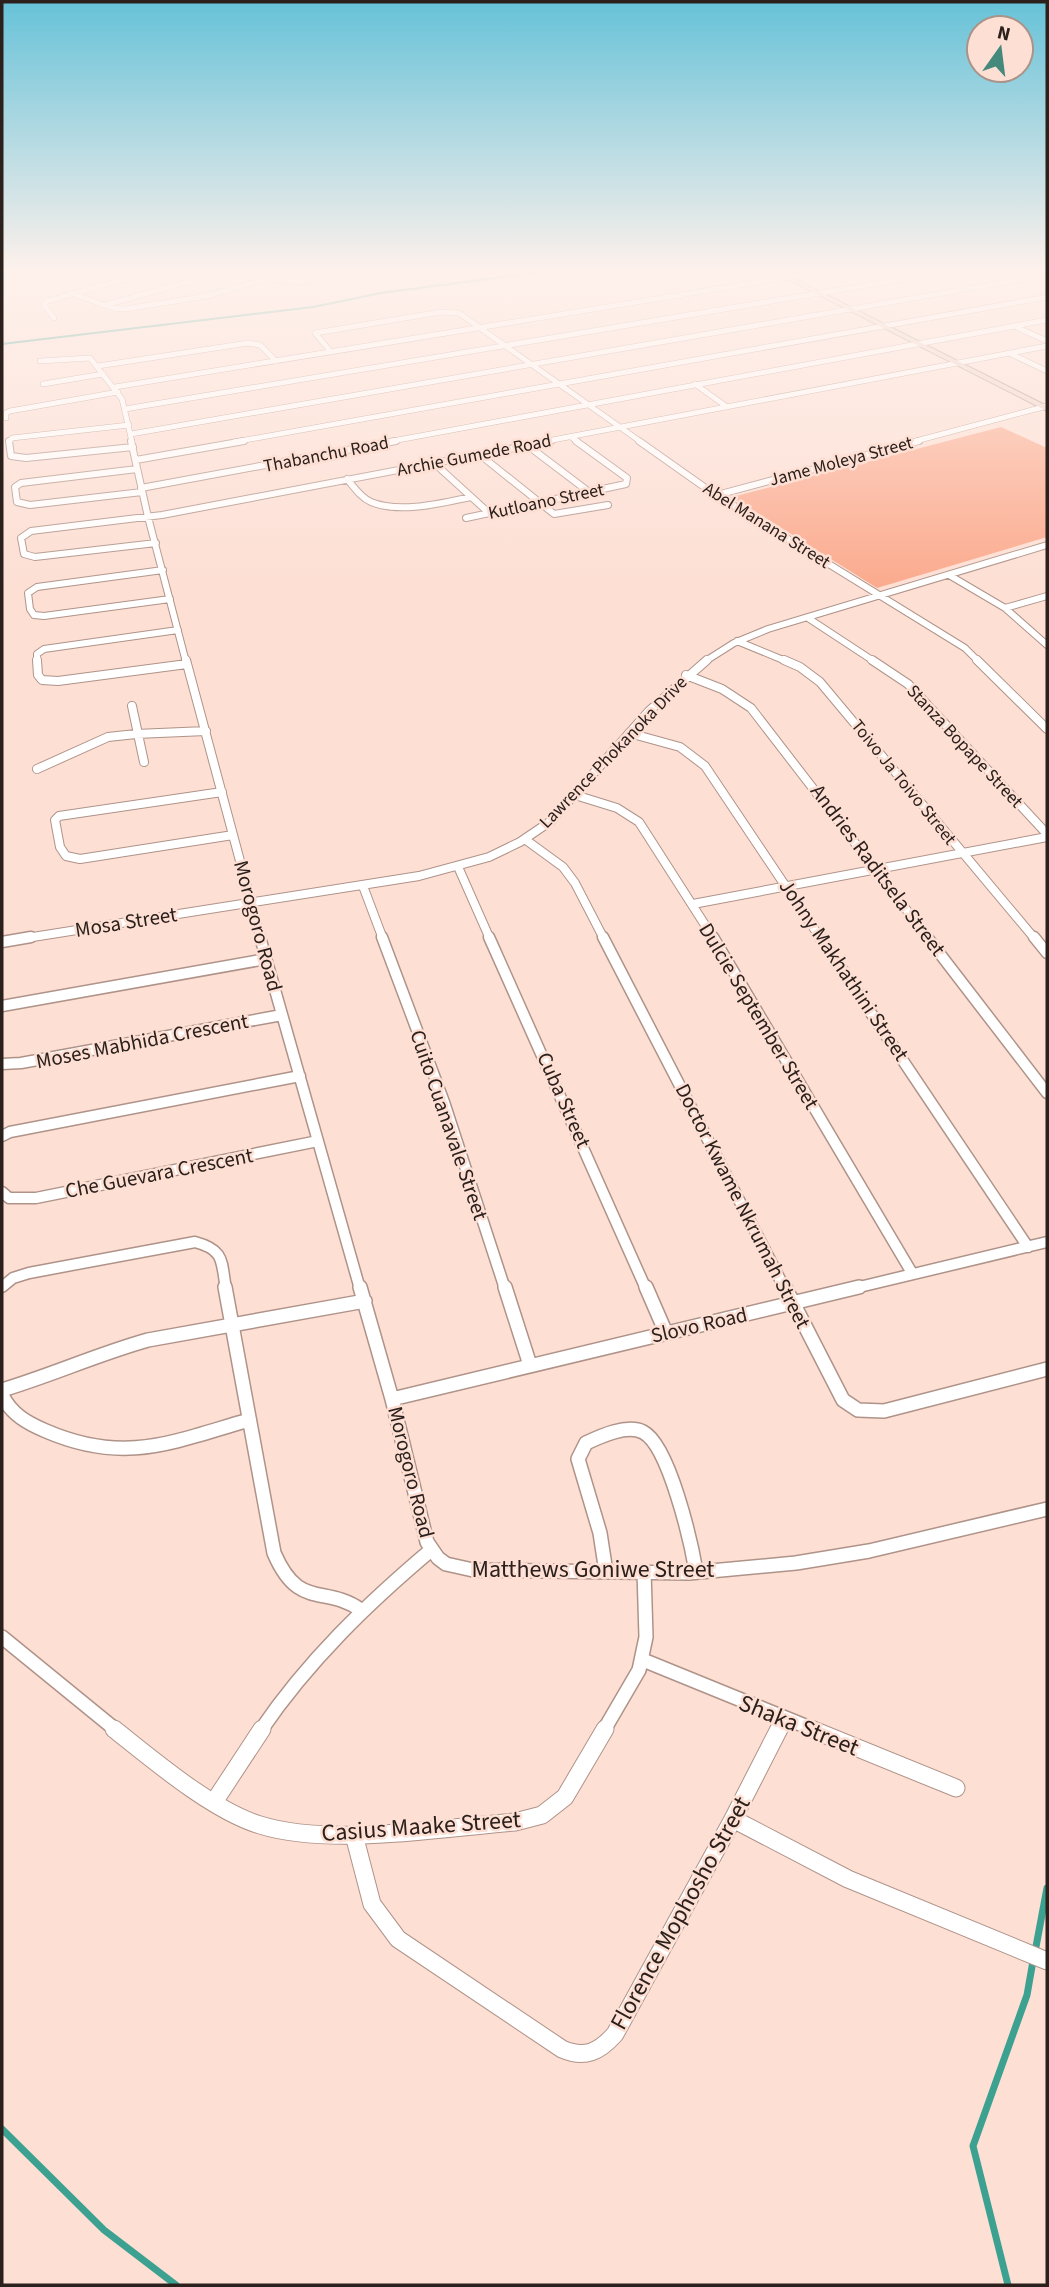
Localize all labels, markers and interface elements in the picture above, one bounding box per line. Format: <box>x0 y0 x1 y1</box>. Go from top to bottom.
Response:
north arrow <box>965 14 1035 84</box>
text: N <box>994 19 1013 49</box>
street label: Archie Gumede Road <box>395 428 553 483</box>
street label: Thabanchu Road <box>261 430 391 479</box>
street label: Jame Moleya Street <box>767 430 916 493</box>
street label: Abel Manana Street <box>698 476 835 575</box>
street label: Kutloano Street <box>486 477 606 526</box>
street label: Lawrence Phokanoka Drive <box>534 670 693 834</box>
street label: Stanza Bopape Street <box>901 679 1029 814</box>
street label: Toivo Ja Toivo Street <box>845 714 962 850</box>
street label: Andries Raditsela Street <box>803 778 953 962</box>
street label: Morogoro Road <box>226 857 290 995</box>
street label: Johny Makhathini Street <box>772 873 916 1067</box>
street label: Mosa Street <box>73 899 179 945</box>
street label: Dulcie September Street <box>691 917 827 1115</box>
street label: Moses Mabhida Crescent <box>33 1006 251 1076</box>
street label: Cuito Cuanavale Street <box>402 1026 496 1224</box>
street label: Cuba Street <box>530 1047 598 1153</box>
street label: Doctor Kwame Nkrumah Street <box>668 1078 818 1334</box>
street label: Che Guevara Crescent <box>62 1140 256 1206</box>
street label: Slovo Road <box>648 1299 750 1351</box>
street label: Morogoro Road <box>380 1403 442 1541</box>
street label: Matthews Goniwe Street <box>471 1552 715 1587</box>
street label: Shaka Street <box>734 1686 864 1765</box>
street label: Florence Mophosho Street <box>602 1790 759 2036</box>
street label: Casius Maake Street <box>320 1802 522 1851</box>

